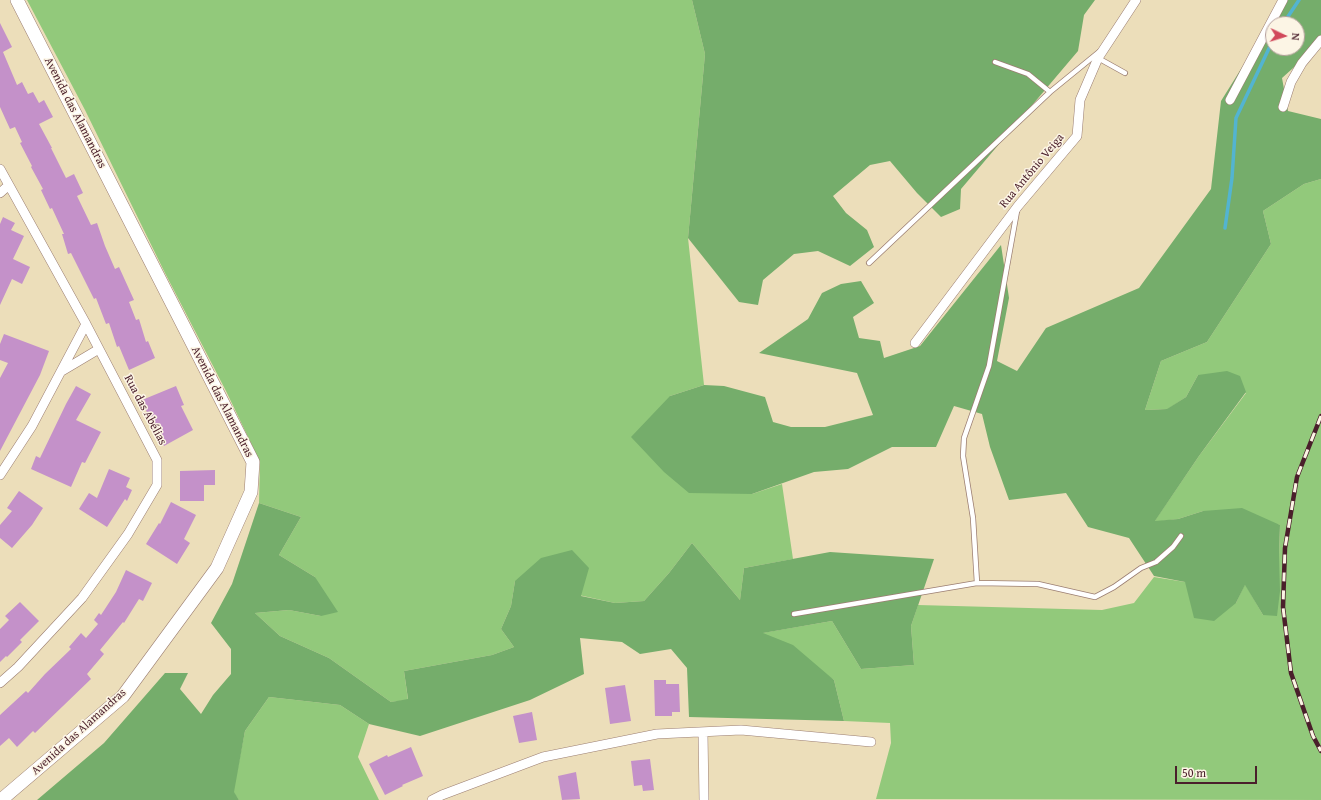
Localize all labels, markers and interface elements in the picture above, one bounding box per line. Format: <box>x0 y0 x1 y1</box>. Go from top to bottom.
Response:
north arrow <box>1265 16 1305 56</box>
text: N <box>1288 33 1304 41</box>
street label: Avenida das Alamandras <box>41 55 109 171</box>
street label: Rua Antônio Veiga <box>997 131 1067 211</box>
street label: Avenida das Alamandras <box>188 344 256 460</box>
street label: Rua das Abélias <box>120 372 170 448</box>
street label: Avenida das Alamandras <box>29 686 129 778</box>
scale bar <box>1177 758 1259 784</box>
text: 50 m <box>1182 764 1206 781</box>

